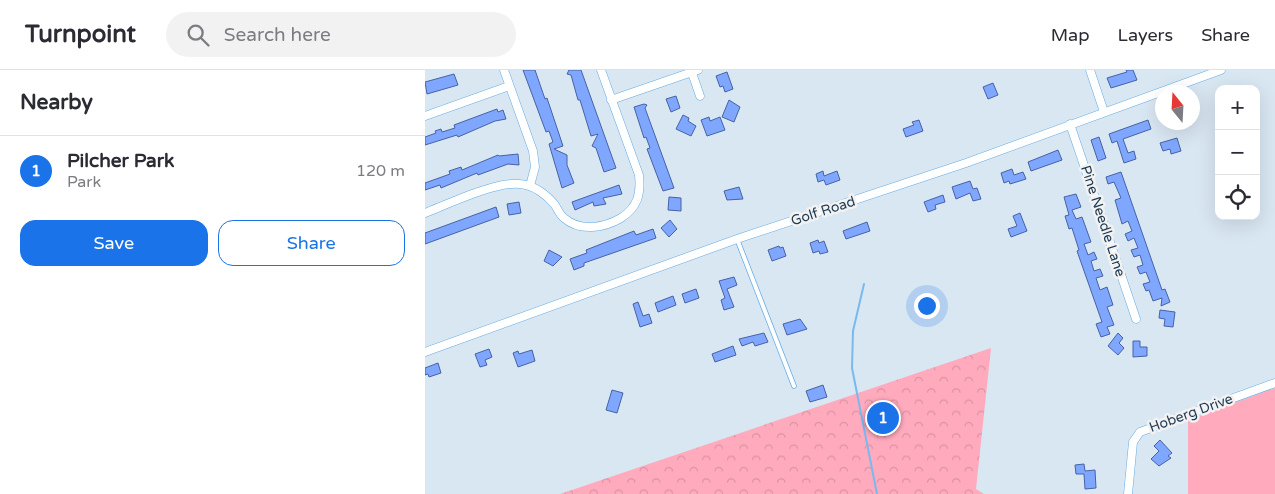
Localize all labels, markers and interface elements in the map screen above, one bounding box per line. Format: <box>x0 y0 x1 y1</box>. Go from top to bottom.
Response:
search box <box>166 12 516 57</box>
text: Turnpoint <box>25 20 136 49</box>
icon: search <box>184 21 212 49</box>
text: Search here <box>224 24 331 46</box>
text: Map <box>1051 24 1090 46</box>
text: Layers <box>1118 24 1173 46</box>
text: Share <box>1201 24 1250 46</box>
north arrow <box>1155 85 1200 130</box>
map controls <box>1215 85 1260 220</box>
button: + <box>1215 85 1260 130</box>
text: Nearby <box>20 90 93 115</box>
button: − <box>1215 130 1260 175</box>
text: Pilcher Park <box>67 150 174 172</box>
text: 1 <box>31 161 41 181</box>
text: 120 m <box>356 161 405 181</box>
street label: Pine Needle Lane <box>1077 163 1129 279</box>
text: Park <box>67 172 101 192</box>
button: locate <box>1215 175 1260 220</box>
street label: Golf Road <box>789 193 857 229</box>
button: Save <box>20 220 208 266</box>
button: Share <box>218 220 405 266</box>
your location <box>914 293 940 319</box>
street label: Hoberg Drive <box>1147 390 1235 436</box>
pin: 1 <box>867 399 899 437</box>

